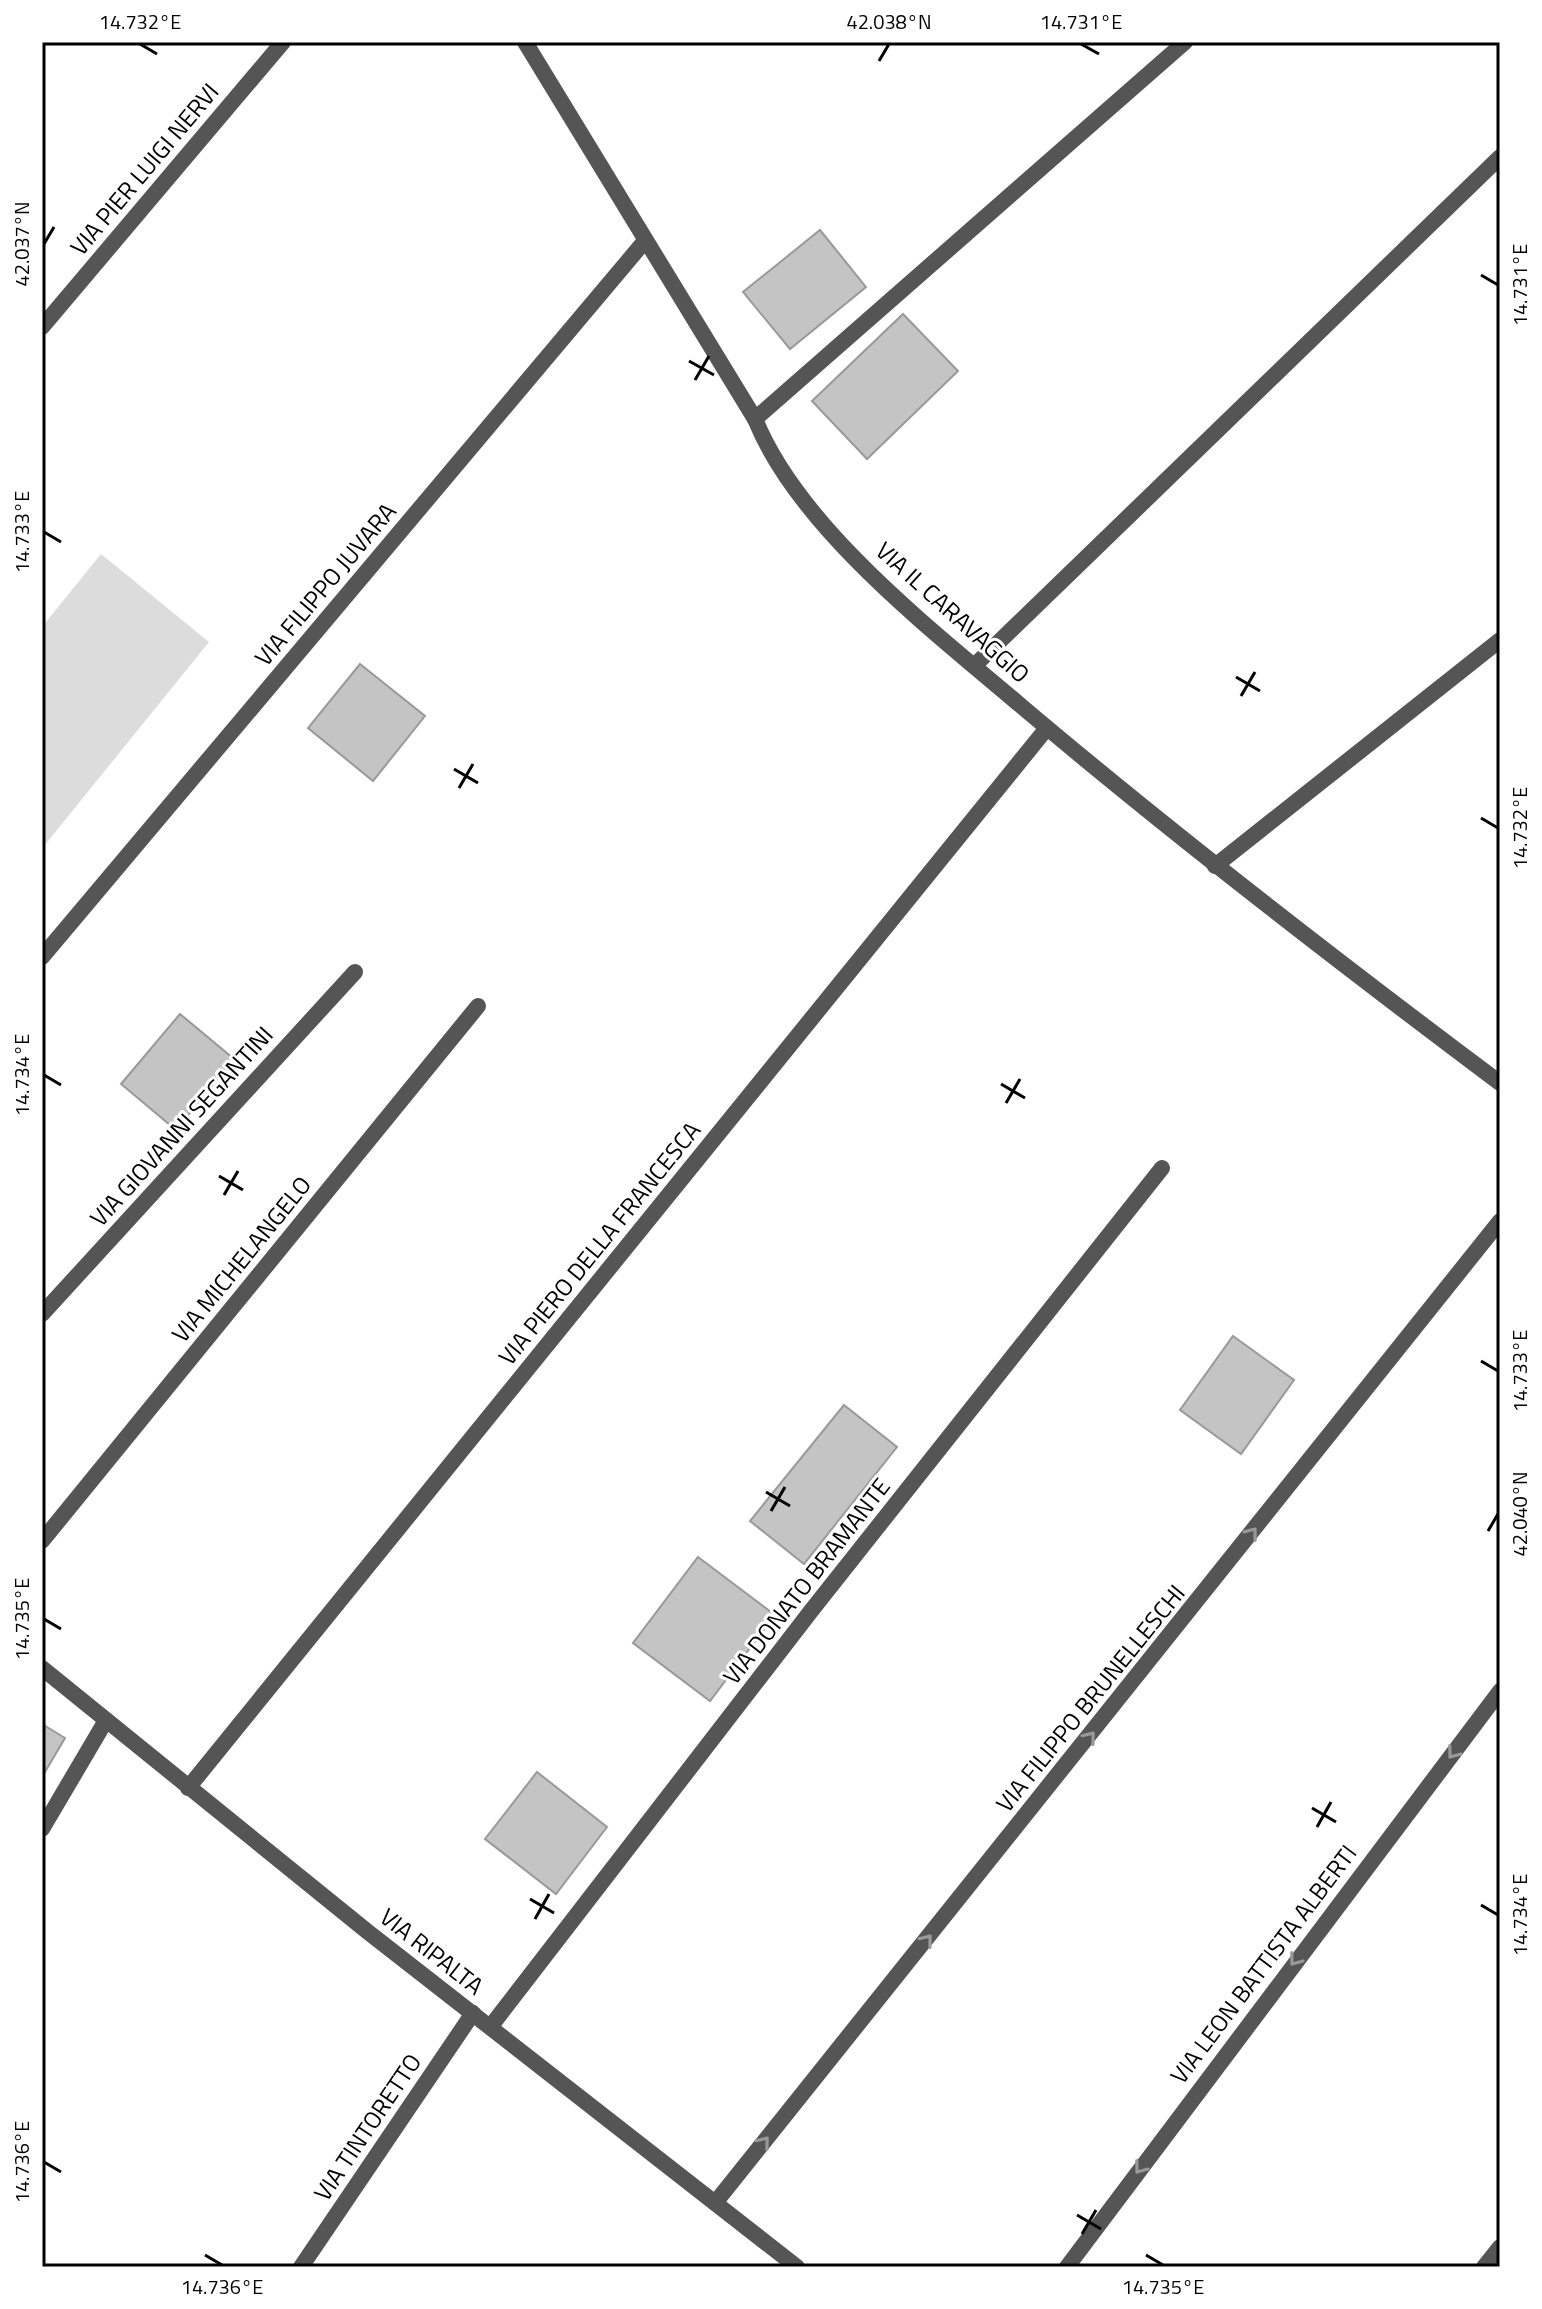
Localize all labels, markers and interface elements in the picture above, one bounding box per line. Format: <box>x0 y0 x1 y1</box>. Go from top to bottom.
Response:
text: 14.732°E <box>99 6 181 37</box>
text: 42.038°N <box>846 6 932 37</box>
text: 14.731°E <box>1040 6 1122 37</box>
street label: VIA PIER LUIGI NERVI <box>61 75 227 263</box>
text: 42.037°N <box>6 201 37 287</box>
text: 14.731°E <box>1504 244 1535 326</box>
text: 14.733°E <box>6 491 37 573</box>
street label: VIA FILIPPO JUVARA <box>246 494 404 674</box>
street label: VIA IL CARAVAGGIO <box>868 533 1038 691</box>
text: 14.732°E <box>1504 787 1535 869</box>
street label: VIA GIOVANNI SEGANTINI <box>81 1018 281 1234</box>
text: 14.734°E <box>6 1034 37 1116</box>
street label: VIA PIERO DELLA FRANCESCA <box>489 1113 709 1373</box>
street label: VIA MICHELANGELO <box>163 1168 319 1350</box>
text: 14.733°E <box>1504 1330 1535 1412</box>
street label: VIA DONATO BRAMANTE <box>714 1470 898 1692</box>
text: 42.040°N <box>1504 1471 1535 1557</box>
one-way arrow <box>1242 1527 1256 1542</box>
street label: VIA FILIPPO BRUNELLESCHI <box>987 1576 1193 1820</box>
text: 14.735°E <box>6 1578 37 1660</box>
one-way arrow <box>1080 1732 1095 1746</box>
one-way arrow <box>1448 1744 1462 1759</box>
street label: VIA LEON BATTISTA ALBERTI <box>1161 1837 1365 2091</box>
text: 14.734°E <box>1504 1874 1535 1956</box>
street label: VIA RIPALTA <box>372 1899 492 2003</box>
one-way arrow <box>917 1935 932 1949</box>
one-way arrow <box>1291 1951 1305 1966</box>
street label: VIA TINTORETTO <box>304 2046 430 2208</box>
text: 14.736°E <box>6 2121 37 2203</box>
one-way arrow <box>754 2137 769 2151</box>
one-way arrow <box>1135 2160 1149 2174</box>
text: 14.736°E <box>181 2271 263 2302</box>
text: 14.735°E <box>1122 2271 1204 2302</box>

